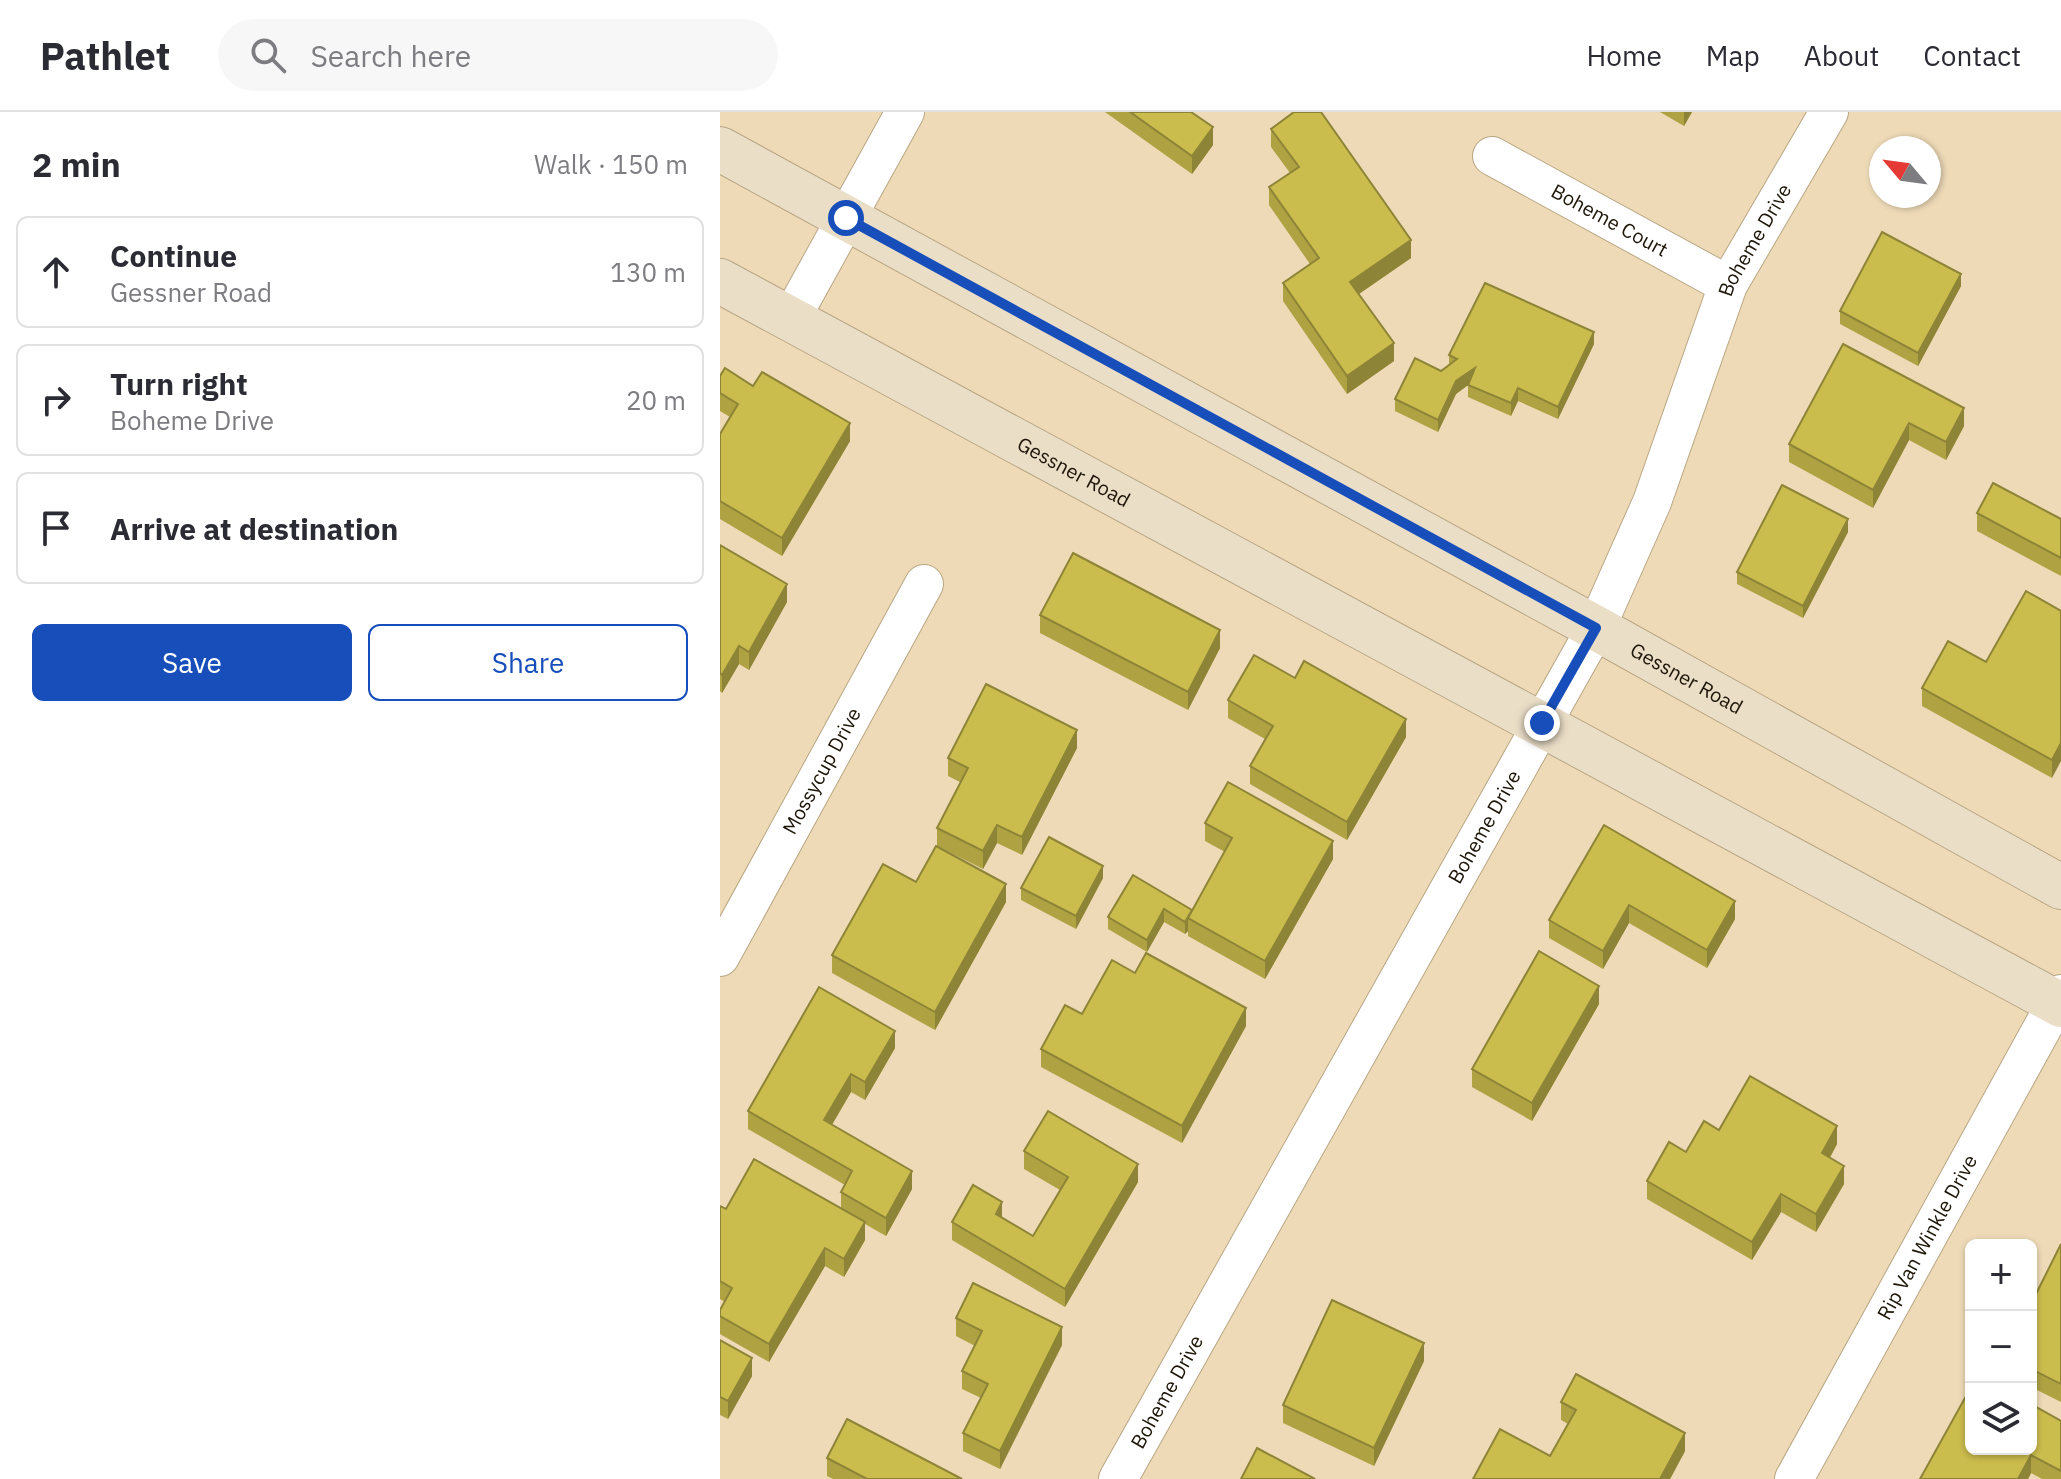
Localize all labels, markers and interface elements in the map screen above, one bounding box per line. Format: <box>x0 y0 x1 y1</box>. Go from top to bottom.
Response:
search box <box>218 19 778 91</box>
text: Pathlet <box>40 31 170 80</box>
icon: search <box>246 33 290 77</box>
text: Search here <box>310 36 471 75</box>
text: Home <box>1586 37 1662 74</box>
text: Map <box>1706 37 1760 74</box>
text: About <box>1804 37 1879 74</box>
text: Contact <box>1923 37 2021 74</box>
north arrow <box>1869 136 1941 208</box>
text: 2 min <box>32 142 121 186</box>
text: Walk · 150 m <box>534 147 688 181</box>
street label: Boheme Court <box>1547 177 1673 263</box>
street label: Boheme Drive <box>1711 178 1797 300</box>
route start <box>828 200 864 236</box>
text: Continue <box>110 236 237 275</box>
icon: ahead <box>34 250 78 294</box>
text: 130 m <box>610 255 686 289</box>
text: Gessner Road <box>110 275 272 309</box>
text: Turn right <box>110 364 248 403</box>
icon: right <box>34 378 78 422</box>
text: 20 m <box>626 383 686 417</box>
text: Boheme Drive <box>110 403 274 437</box>
street label: Gessner Road <box>1013 430 1135 513</box>
icon: arrive <box>34 506 78 550</box>
text: Arrive at destination <box>110 509 398 548</box>
button: Save <box>32 624 352 701</box>
button: Share <box>368 624 688 701</box>
street label: Gessner Road <box>1626 636 1748 720</box>
street label: Mossycup Drive <box>776 703 867 839</box>
route end <box>1524 705 1560 741</box>
street label: Boheme Drive <box>1441 765 1527 888</box>
street label: Rip Van Winkle Drive <box>1870 1149 1983 1324</box>
map controls <box>1965 1239 2037 1455</box>
button: + <box>1965 1239 2037 1311</box>
button: − <box>1965 1311 2037 1383</box>
street label: Boheme Drive <box>1124 1330 1209 1453</box>
button: layers <box>1965 1383 2037 1455</box>

